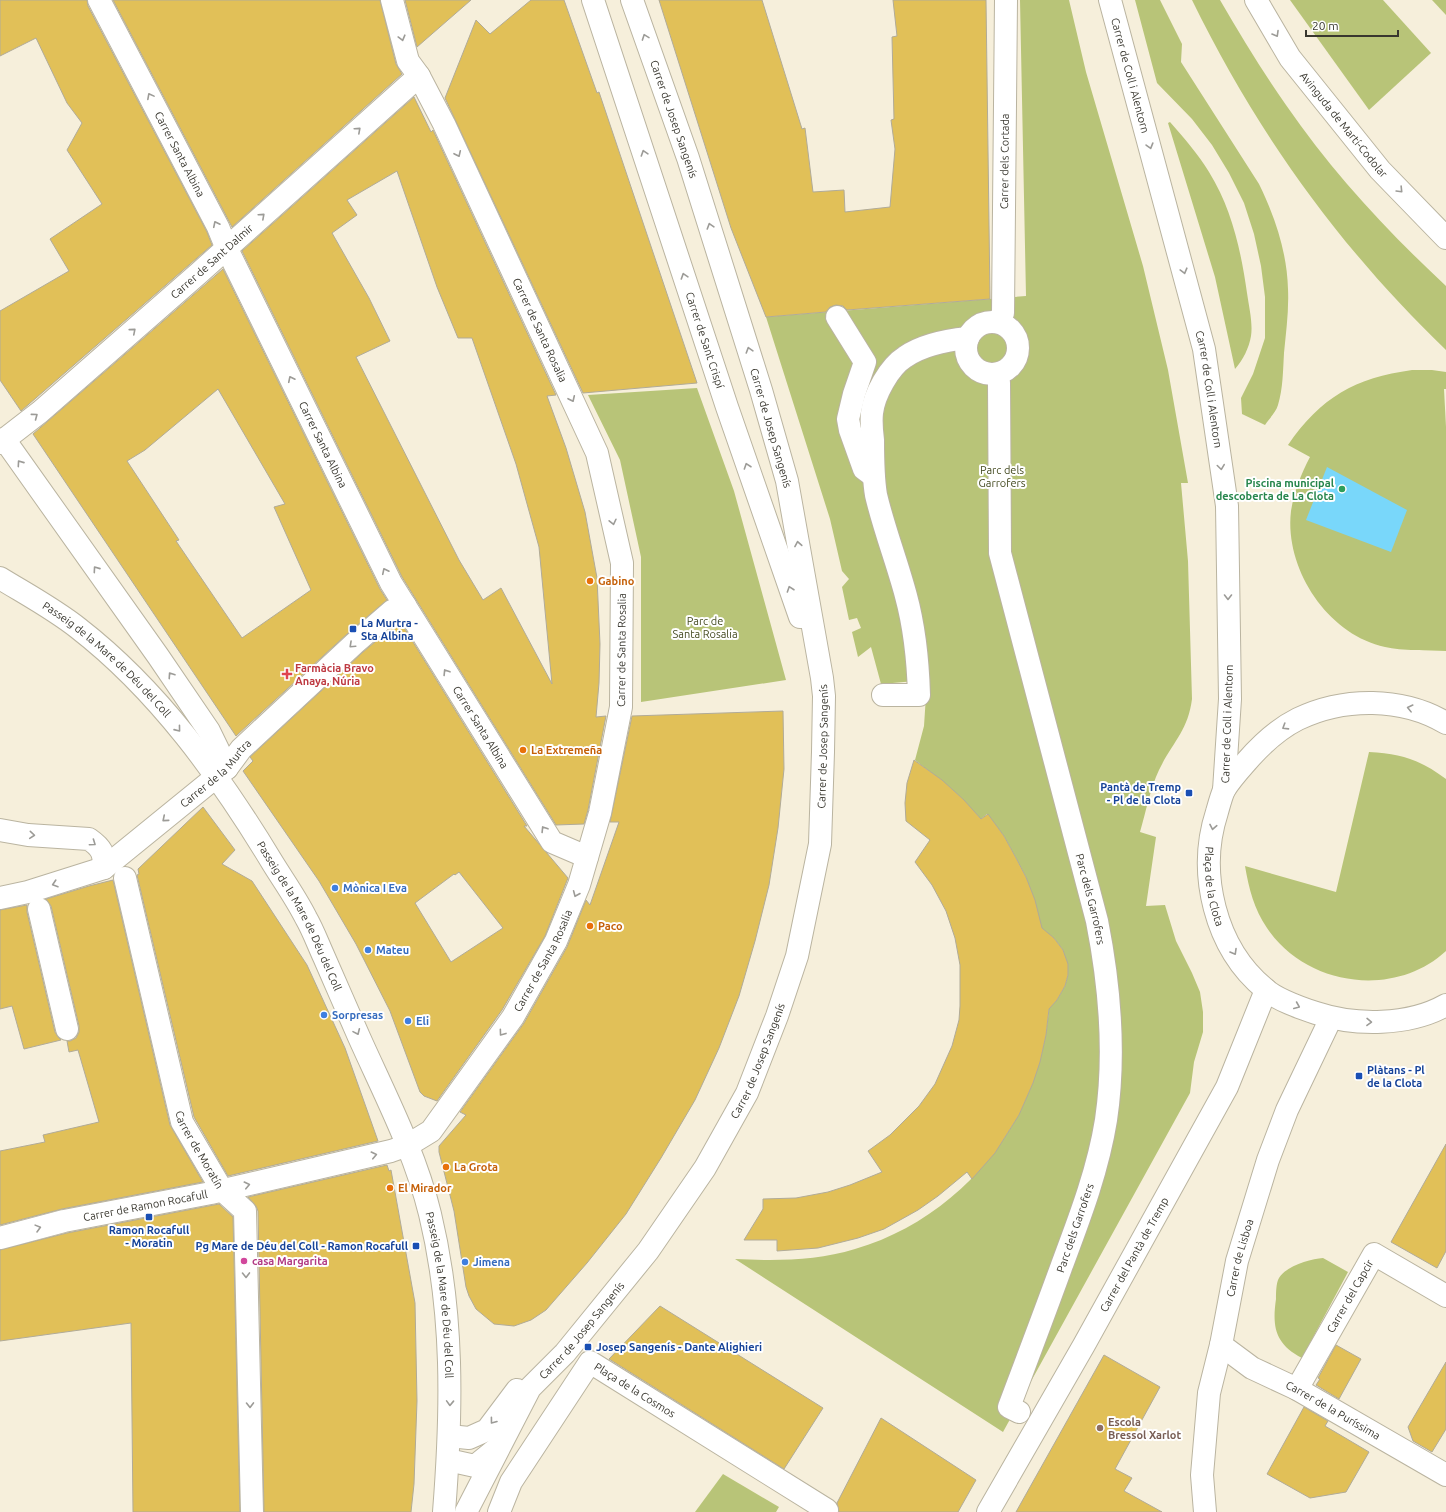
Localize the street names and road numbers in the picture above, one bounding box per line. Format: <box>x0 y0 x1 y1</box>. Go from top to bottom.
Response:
street label: Carrer de Coll i Alentorn <box>1109 16 1152 134</box>
street label: Carrer de Josep Sangenís <box>648 58 700 180</box>
street label: Avinguda de Martí-Codolar <box>1298 70 1391 181</box>
street label: Carrer Santa Albina <box>152 109 207 199</box>
street label: Carrer dels Cortada <box>998 113 1011 209</box>
street label: Carrer de Sant Dalmir <box>168 221 256 301</box>
street label: Carrer de Santa Rosalia <box>511 276 569 384</box>
street label: Carrer de Sant Crispí <box>684 290 726 390</box>
street label: Carrer de Coll i Alentorn <box>1193 329 1224 449</box>
street label: Carrer de Josep Sangenís <box>748 367 794 489</box>
street label: Carrer Santa Albina <box>297 399 349 490</box>
street label: Carrer de Santa Rosalia <box>615 593 628 707</box>
street label: Passeig de la Mare de Déu del Coll <box>40 599 173 720</box>
street label: Carrer de Coll i Alentorn <box>1219 664 1235 784</box>
street label: Carrer Santa Albina <box>451 684 511 771</box>
street label: Carrer de Josep Sangenís <box>815 684 830 809</box>
street label: Carrer de la Murtra <box>178 737 253 810</box>
street label: Passeig de la Mare de Déu del Coll <box>255 839 344 993</box>
street label: Plaça de la Clota <box>1203 846 1226 928</box>
street label: Parc dels Garrofers <box>1073 852 1107 946</box>
street label: Carrer de Santa Rosalia <box>511 908 574 1014</box>
street label: Carrer de Josep Sangenís <box>728 1001 787 1121</box>
street label: Carrer de Moratín <box>174 1110 226 1191</box>
street label: Parc dels Garrofers <box>1054 1182 1096 1274</box>
street label: Carrer de Ramon Rocafull <box>82 1188 209 1223</box>
street label: Carrer del Pantà de Tremp <box>1098 1195 1171 1314</box>
street label: Passeig de la Mare de Déu del Coll <box>424 1210 455 1379</box>
street label: Carrer de Lisboa <box>1224 1217 1256 1298</box>
street label: Carrer del Capcir <box>1324 1257 1376 1335</box>
street label: Carrer de Josep Sangenís <box>537 1279 627 1381</box>
street label: Plaça de la Cosmos <box>592 1360 678 1420</box>
street label: Carrer de la Puríssima <box>1284 1379 1382 1442</box>

